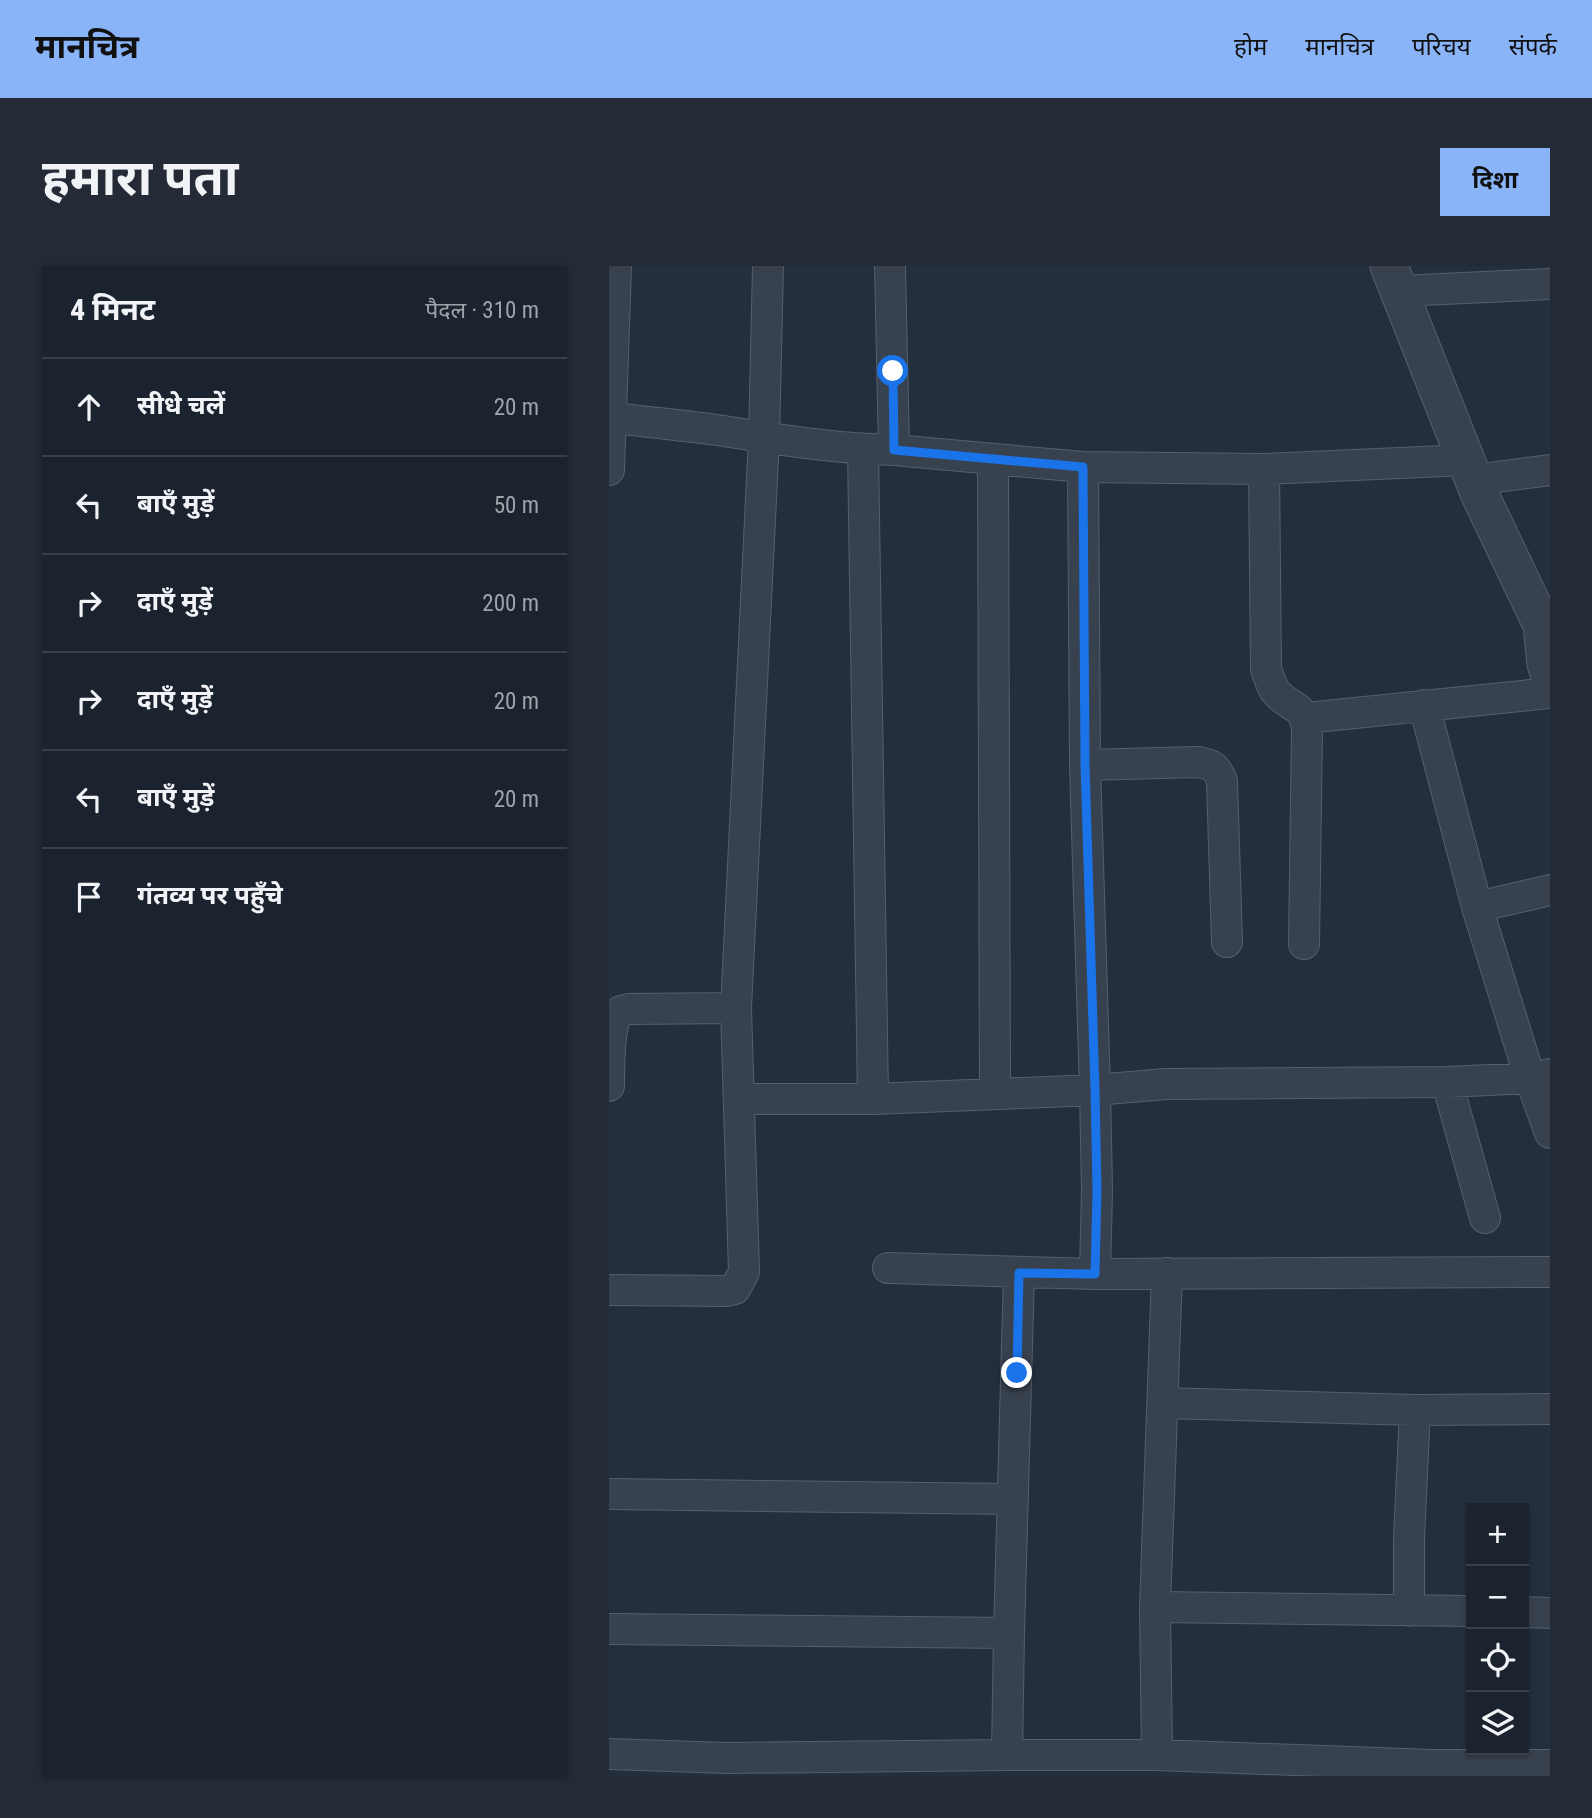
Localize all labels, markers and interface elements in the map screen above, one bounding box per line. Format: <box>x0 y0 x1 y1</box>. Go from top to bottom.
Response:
text: मानचित्र <box>35 27 139 66</box>
text: होम <box>1234 33 1267 61</box>
text: मानचित्र <box>1305 33 1374 61</box>
text: परिचय <box>1412 33 1471 61</box>
text: संपर्क <box>1509 33 1557 61</box>
button: दिशा <box>1440 148 1550 216</box>
text: हमारा पता <box>42 150 238 207</box>
text: 4 मिनट <box>70 292 155 327</box>
text: पैदल · 310 m <box>425 297 539 324</box>
route start <box>877 355 908 386</box>
icon: ahead <box>70 388 108 426</box>
text: सीधे चलें <box>137 390 225 420</box>
text: 20 m <box>494 394 539 421</box>
icon: left <box>70 486 108 524</box>
text: बाएँ मुड़ें <box>137 488 214 518</box>
text: 50 m <box>494 492 539 519</box>
icon: right <box>70 584 108 622</box>
text: दाएँ मुड़ें <box>137 586 213 616</box>
text: 200 m <box>482 590 539 617</box>
icon: right <box>70 682 108 720</box>
text: दाएँ मुड़ें <box>137 684 213 714</box>
text: 20 m <box>494 688 539 715</box>
icon: left <box>70 780 108 818</box>
text: बाएँ मुड़ें <box>137 782 214 812</box>
text: 20 m <box>494 786 539 813</box>
icon: arrive <box>70 878 108 916</box>
text: गंतव्य पर पहुँचे <box>137 880 283 910</box>
route end <box>1001 1357 1032 1388</box>
map controls <box>1466 1503 1529 1755</box>
button: + <box>1466 1503 1529 1566</box>
button: − <box>1466 1566 1529 1629</box>
button: locate <box>1466 1629 1529 1692</box>
button: layers <box>1466 1692 1529 1755</box>

